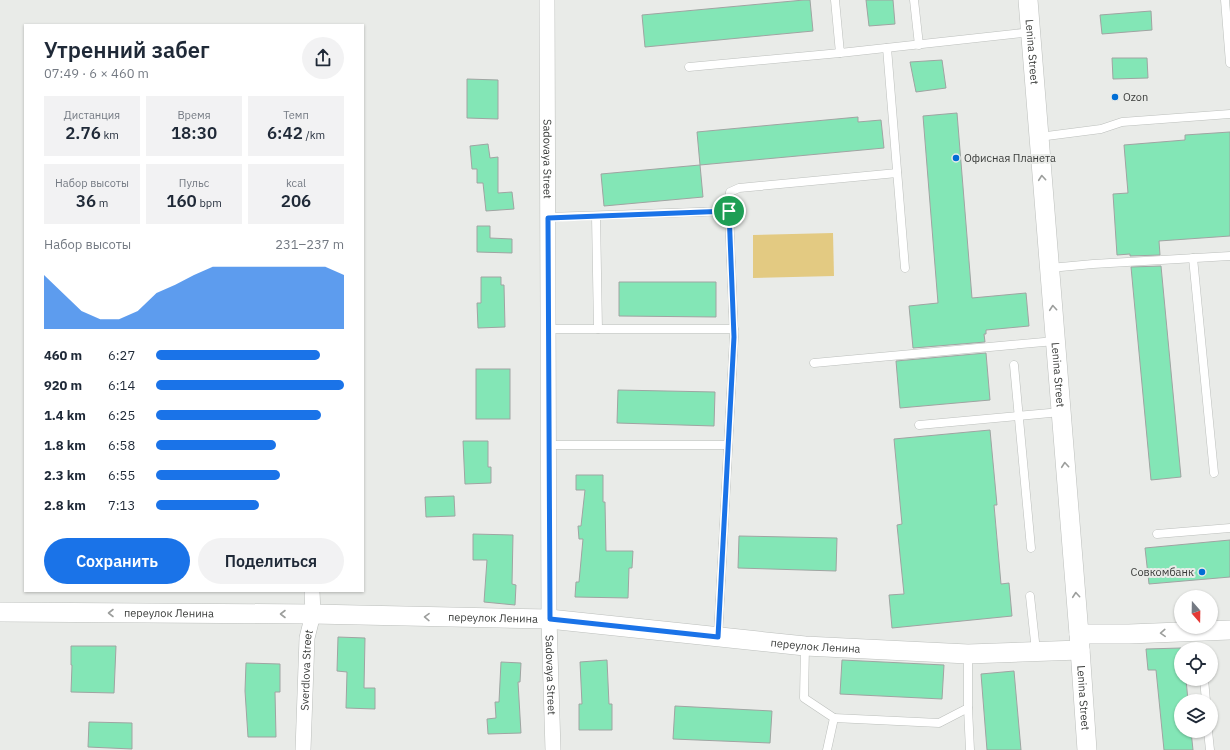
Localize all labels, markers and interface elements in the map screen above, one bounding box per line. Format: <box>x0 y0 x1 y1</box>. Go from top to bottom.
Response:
street label: Lenina Street <box>1023 19 1042 85</box>
text: Утренний забег <box>44 35 210 64</box>
button: share <box>302 37 344 79</box>
text: 07:49 · 6 × 460 m <box>44 65 149 82</box>
place label: Ozon <box>1123 90 1148 104</box>
marker: Ozon <box>1110 92 1120 102</box>
text: Дистанция <box>64 108 120 122</box>
text: Время <box>177 108 211 122</box>
text: Темп <box>283 108 309 122</box>
street label: Sadovaya Street <box>540 119 555 199</box>
text: 2.76 <box>65 122 101 144</box>
text: 18:30 <box>171 122 217 144</box>
text: 6:42 <box>267 122 303 144</box>
text: km <box>101 128 119 142</box>
text: /km <box>303 128 325 142</box>
place label: Офисная Планета <box>964 151 1056 165</box>
marker: Офисная Планета <box>951 153 961 163</box>
one-way arrow <box>1038 175 1047 181</box>
text: Набор высоты <box>55 176 129 190</box>
text: Пульс <box>179 176 209 190</box>
text: kcal <box>286 176 306 190</box>
text: 36 <box>76 190 96 212</box>
text: 160 <box>166 190 197 212</box>
text: 206 <box>281 190 311 212</box>
pin <box>712 194 746 228</box>
text: m <box>96 196 108 210</box>
text: bpm <box>197 196 222 210</box>
icon: arrive <box>718 200 740 222</box>
text: Набор высоты <box>44 236 131 253</box>
text: 231–237 m <box>275 236 344 253</box>
one-way arrow <box>1048 305 1057 311</box>
street label: Lenina Street <box>1049 342 1068 408</box>
text: 460 m <box>44 347 82 364</box>
text: 6:27 <box>108 347 135 364</box>
text: 920 m <box>44 377 82 394</box>
text: 6:14 <box>108 377 135 394</box>
text: 1.4 km <box>44 407 86 424</box>
text: 6:25 <box>108 407 135 424</box>
text: 1.8 km <box>44 437 86 454</box>
text: 6:58 <box>108 437 135 454</box>
one-way arrow <box>1061 462 1070 468</box>
text: 2.3 km <box>44 467 86 484</box>
text: 6:55 <box>108 467 135 484</box>
text: 2.8 km <box>44 497 86 514</box>
text: 7:13 <box>108 497 135 514</box>
button: Сохранить <box>44 538 190 584</box>
button: Поделиться <box>198 538 344 584</box>
place label: Совкомбанк <box>1131 565 1194 579</box>
marker: Совкомбанк <box>1197 567 1207 577</box>
north arrow <box>1174 590 1218 634</box>
map controls <box>1174 590 1218 738</box>
one-way arrow <box>1071 592 1080 598</box>
street label: переулок Ленина <box>124 606 214 620</box>
one-way arrow <box>108 609 114 617</box>
one-way arrow <box>280 610 286 618</box>
street label: переулок Ленина <box>448 610 538 626</box>
one-way arrow <box>424 612 430 621</box>
street label: Sverdlova Street <box>297 628 316 711</box>
one-way arrow <box>1160 628 1166 637</box>
street label: Sadovaya Street <box>542 635 559 715</box>
street label: переулок Ленина <box>770 635 861 656</box>
button: locate <box>1174 642 1218 686</box>
street label: Lenina Street <box>1074 665 1093 731</box>
button: layers <box>1174 694 1218 738</box>

